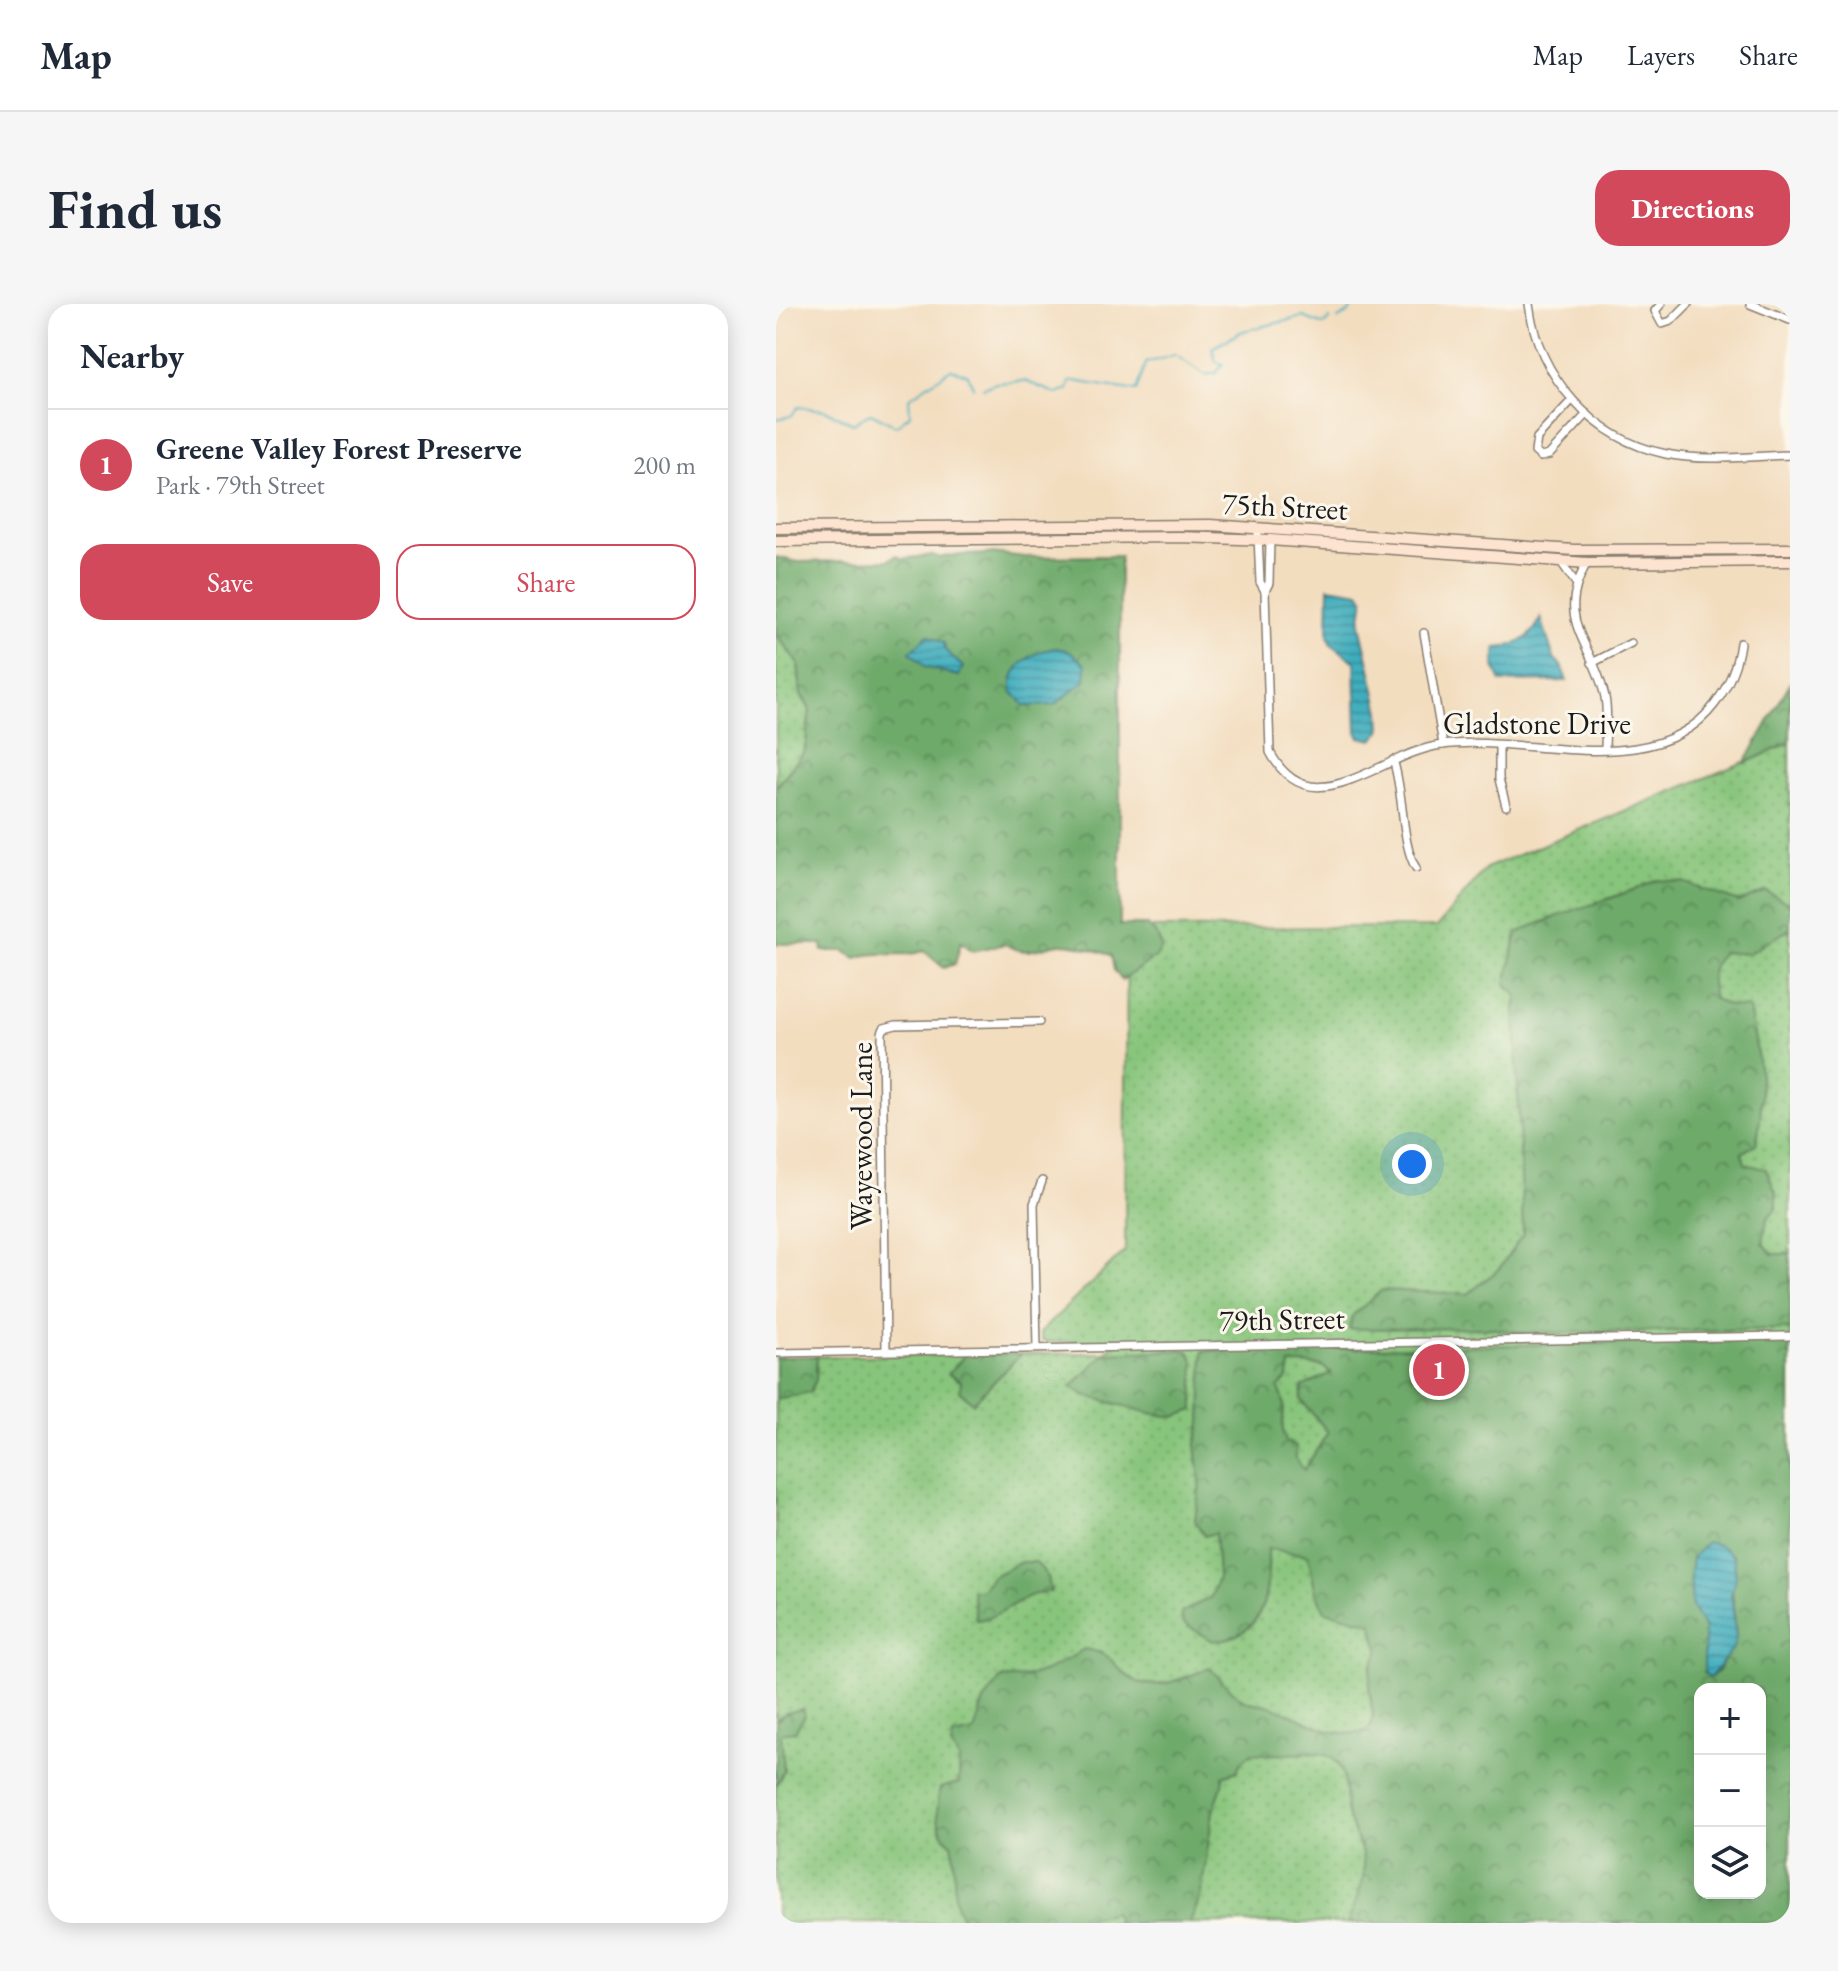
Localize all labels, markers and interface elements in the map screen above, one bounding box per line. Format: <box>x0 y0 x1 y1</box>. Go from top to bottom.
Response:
text: Map <box>40 31 112 80</box>
text: Map <box>1533 37 1583 73</box>
text: Layers <box>1627 37 1695 73</box>
text: Share <box>1739 37 1798 73</box>
button: Directions <box>1595 170 1790 246</box>
text: Find us <box>48 172 222 245</box>
text: Nearby <box>80 334 184 378</box>
text: Greene Valley Forest Preserve <box>156 429 522 468</box>
text: 1 <box>99 448 113 482</box>
text: 200 m <box>633 448 696 482</box>
text: Park · 79th Street <box>156 468 325 502</box>
street label: 75th Street <box>1221 483 1349 529</box>
button: Save <box>80 544 380 620</box>
button: Share <box>396 544 696 620</box>
street label: Gladstone Drive <box>1443 704 1631 743</box>
street label: Wayewood Lane <box>842 1042 881 1230</box>
your location <box>1392 1144 1432 1184</box>
street label: 79th Street <box>1219 1298 1346 1340</box>
pin: 1 <box>1413 1340 1465 1400</box>
map controls <box>1694 1683 1766 1899</box>
button: + <box>1694 1683 1766 1755</box>
button: − <box>1694 1755 1766 1827</box>
button: layers <box>1694 1827 1766 1899</box>

